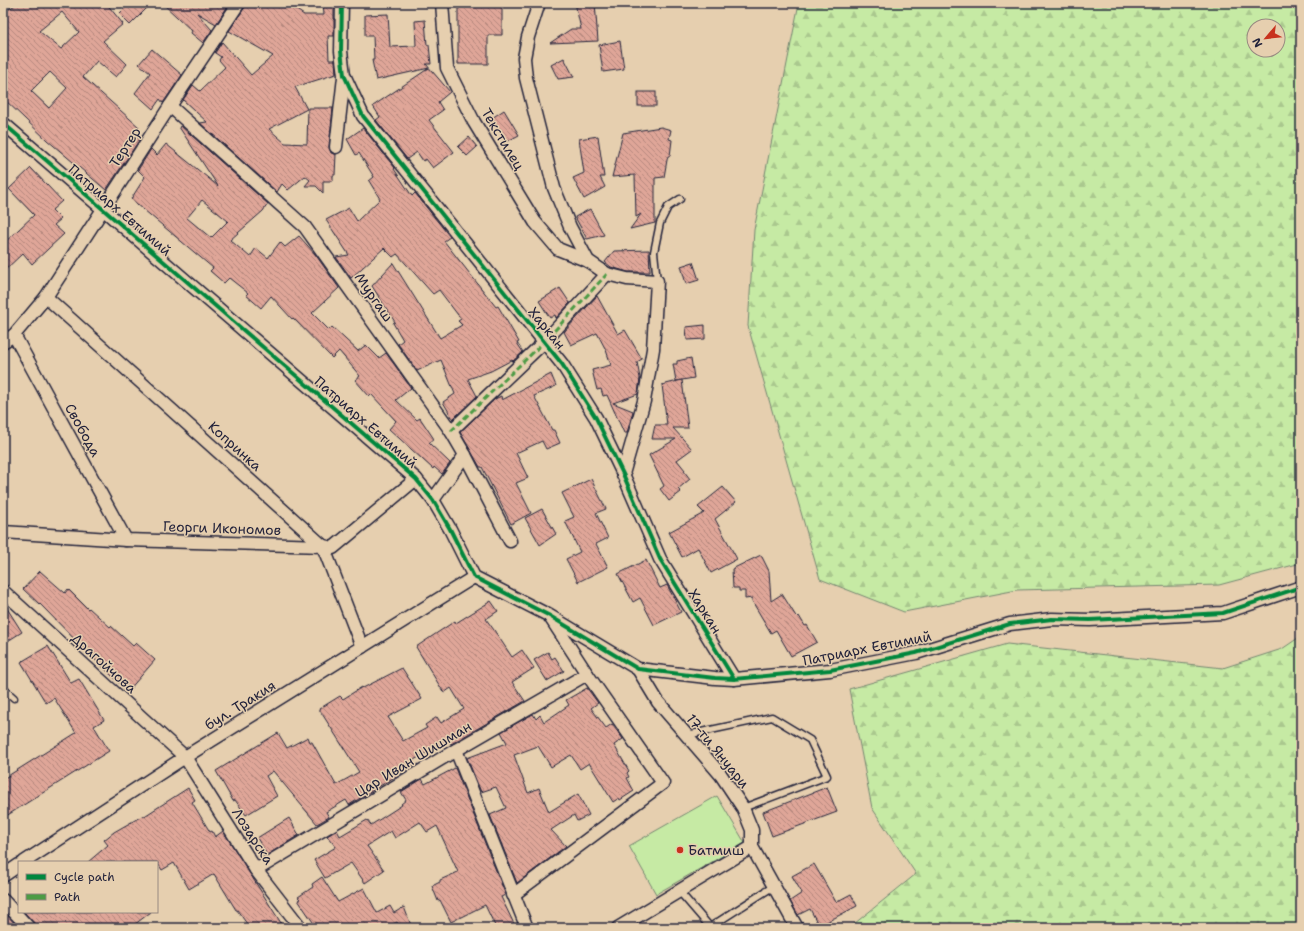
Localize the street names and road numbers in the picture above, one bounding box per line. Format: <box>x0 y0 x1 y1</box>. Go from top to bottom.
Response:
street label: Текстилец <box>478 105 529 173</box>
street label: Тертер <box>105 123 145 171</box>
street label: Патриарх Евтимий <box>65 160 175 260</box>
street label: Мургаш <box>351 269 397 325</box>
street label: Харкан <box>524 303 570 353</box>
street label: Патриарх Евтимий <box>311 372 421 472</box>
street label: Свобода <box>61 400 105 460</box>
street label: Копринка <box>204 417 266 475</box>
street label: Георги Икономов <box>163 517 281 539</box>
street label: Харкан <box>684 585 726 637</box>
street label: Патриарх Евтимий <box>801 627 933 669</box>
street label: Драгойчова <box>68 629 141 697</box>
street label: бул. Тракия <box>201 676 279 734</box>
street label: 17-ти Януари <box>682 710 754 792</box>
street label: Цар Иван Шишман <box>351 717 475 801</box>
street label: Лозарска <box>228 804 278 868</box>

